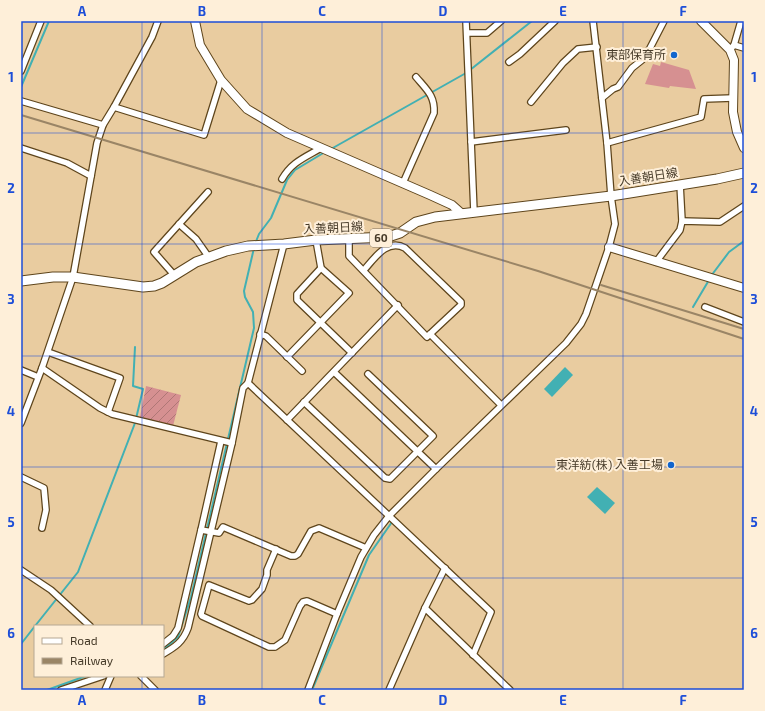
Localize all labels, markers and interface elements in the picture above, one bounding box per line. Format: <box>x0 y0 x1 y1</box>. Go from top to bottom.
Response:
text: A <box>78 3 87 19</box>
text: B <box>198 3 206 19</box>
text: C <box>318 3 326 19</box>
text: D <box>439 3 448 19</box>
text: E <box>559 3 567 19</box>
text: F <box>679 3 687 19</box>
place label: 東部保育所 <box>606 47 666 61</box>
marker: 東部保育所 <box>669 50 679 60</box>
text: 1 <box>8 69 14 85</box>
text: 1 <box>751 69 757 85</box>
street label: 入善朝日線 <box>617 164 679 188</box>
text: 2 <box>7 180 15 196</box>
text: 2 <box>750 180 758 196</box>
street label: 入善朝日線 <box>303 218 363 236</box>
road number: 60 <box>370 229 392 247</box>
text: 3 <box>7 291 15 307</box>
text: 3 <box>750 291 758 307</box>
text: 4 <box>7 403 15 419</box>
text: 4 <box>750 403 758 419</box>
place label: 東洋紡(株) 入善工場 <box>556 457 663 471</box>
marker: 東洋紡(株) 入善工場 <box>666 460 676 470</box>
text: 5 <box>7 514 15 530</box>
text: 5 <box>750 514 758 530</box>
text: 6 <box>7 625 15 641</box>
legend <box>34 625 164 677</box>
text: 6 <box>750 625 758 641</box>
text: Road <box>70 633 98 647</box>
text: Railway <box>70 653 114 667</box>
text: A <box>78 692 87 708</box>
text: B <box>198 692 206 708</box>
text: C <box>318 692 326 708</box>
text: D <box>439 692 448 708</box>
text: E <box>559 692 567 708</box>
text: F <box>679 692 687 708</box>

